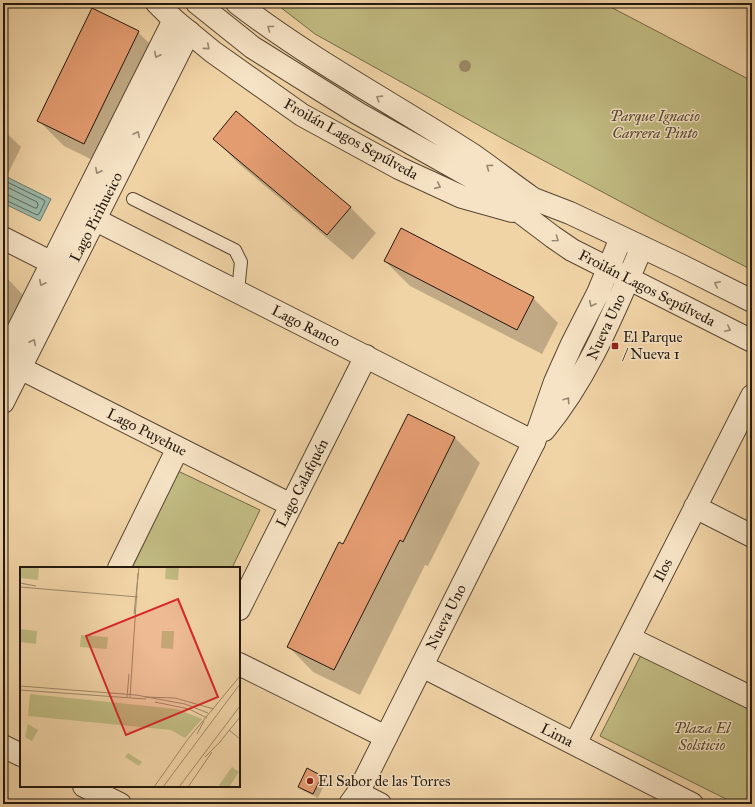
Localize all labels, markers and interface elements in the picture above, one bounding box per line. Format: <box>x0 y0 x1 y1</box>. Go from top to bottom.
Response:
one-way arrow <box>267 26 274 33</box>
one-way arrow <box>202 42 210 49</box>
one-way arrow <box>154 51 161 58</box>
street label: Froilán Lagos Sepúlveda <box>281 95 422 184</box>
one-way arrow <box>376 95 383 103</box>
park label: Parque Ignacio Carrera Pinto <box>610 107 700 142</box>
one-way arrow <box>132 131 140 139</box>
one-way arrow <box>486 164 493 172</box>
one-way arrow <box>95 167 103 174</box>
street label: Lago Pirihueico <box>66 169 126 265</box>
one-way arrow <box>433 181 441 189</box>
one-way arrow <box>552 234 559 242</box>
street label: Froilán Lagos Sepúlveda <box>576 246 719 331</box>
one-way arrow <box>39 279 46 286</box>
one-way arrow <box>714 281 721 289</box>
street label: Nueva Uno <box>583 291 629 363</box>
one-way arrow <box>590 300 597 307</box>
street label: Lago Ranco <box>269 301 343 351</box>
one-way arrow <box>724 324 731 331</box>
place label: El Parque / Nueva 1 <box>622 328 683 363</box>
one-way arrow <box>28 339 36 346</box>
marker: El Parque / Nueva 1 <box>610 341 620 351</box>
one-way arrow <box>562 397 570 404</box>
street label: Lago Puyehue <box>104 404 190 460</box>
street label: Lago Calafquén <box>272 436 333 531</box>
street label: Ilos <box>650 555 676 585</box>
inset map <box>20 567 240 787</box>
street label: Nueva Uno <box>422 581 470 653</box>
street label: Lima <box>538 719 577 751</box>
park label: Plaza El Solsticio <box>674 719 732 754</box>
place label: El Sabor de las Torres <box>318 772 450 790</box>
marker: El Sabor de las Torres <box>305 776 315 786</box>

